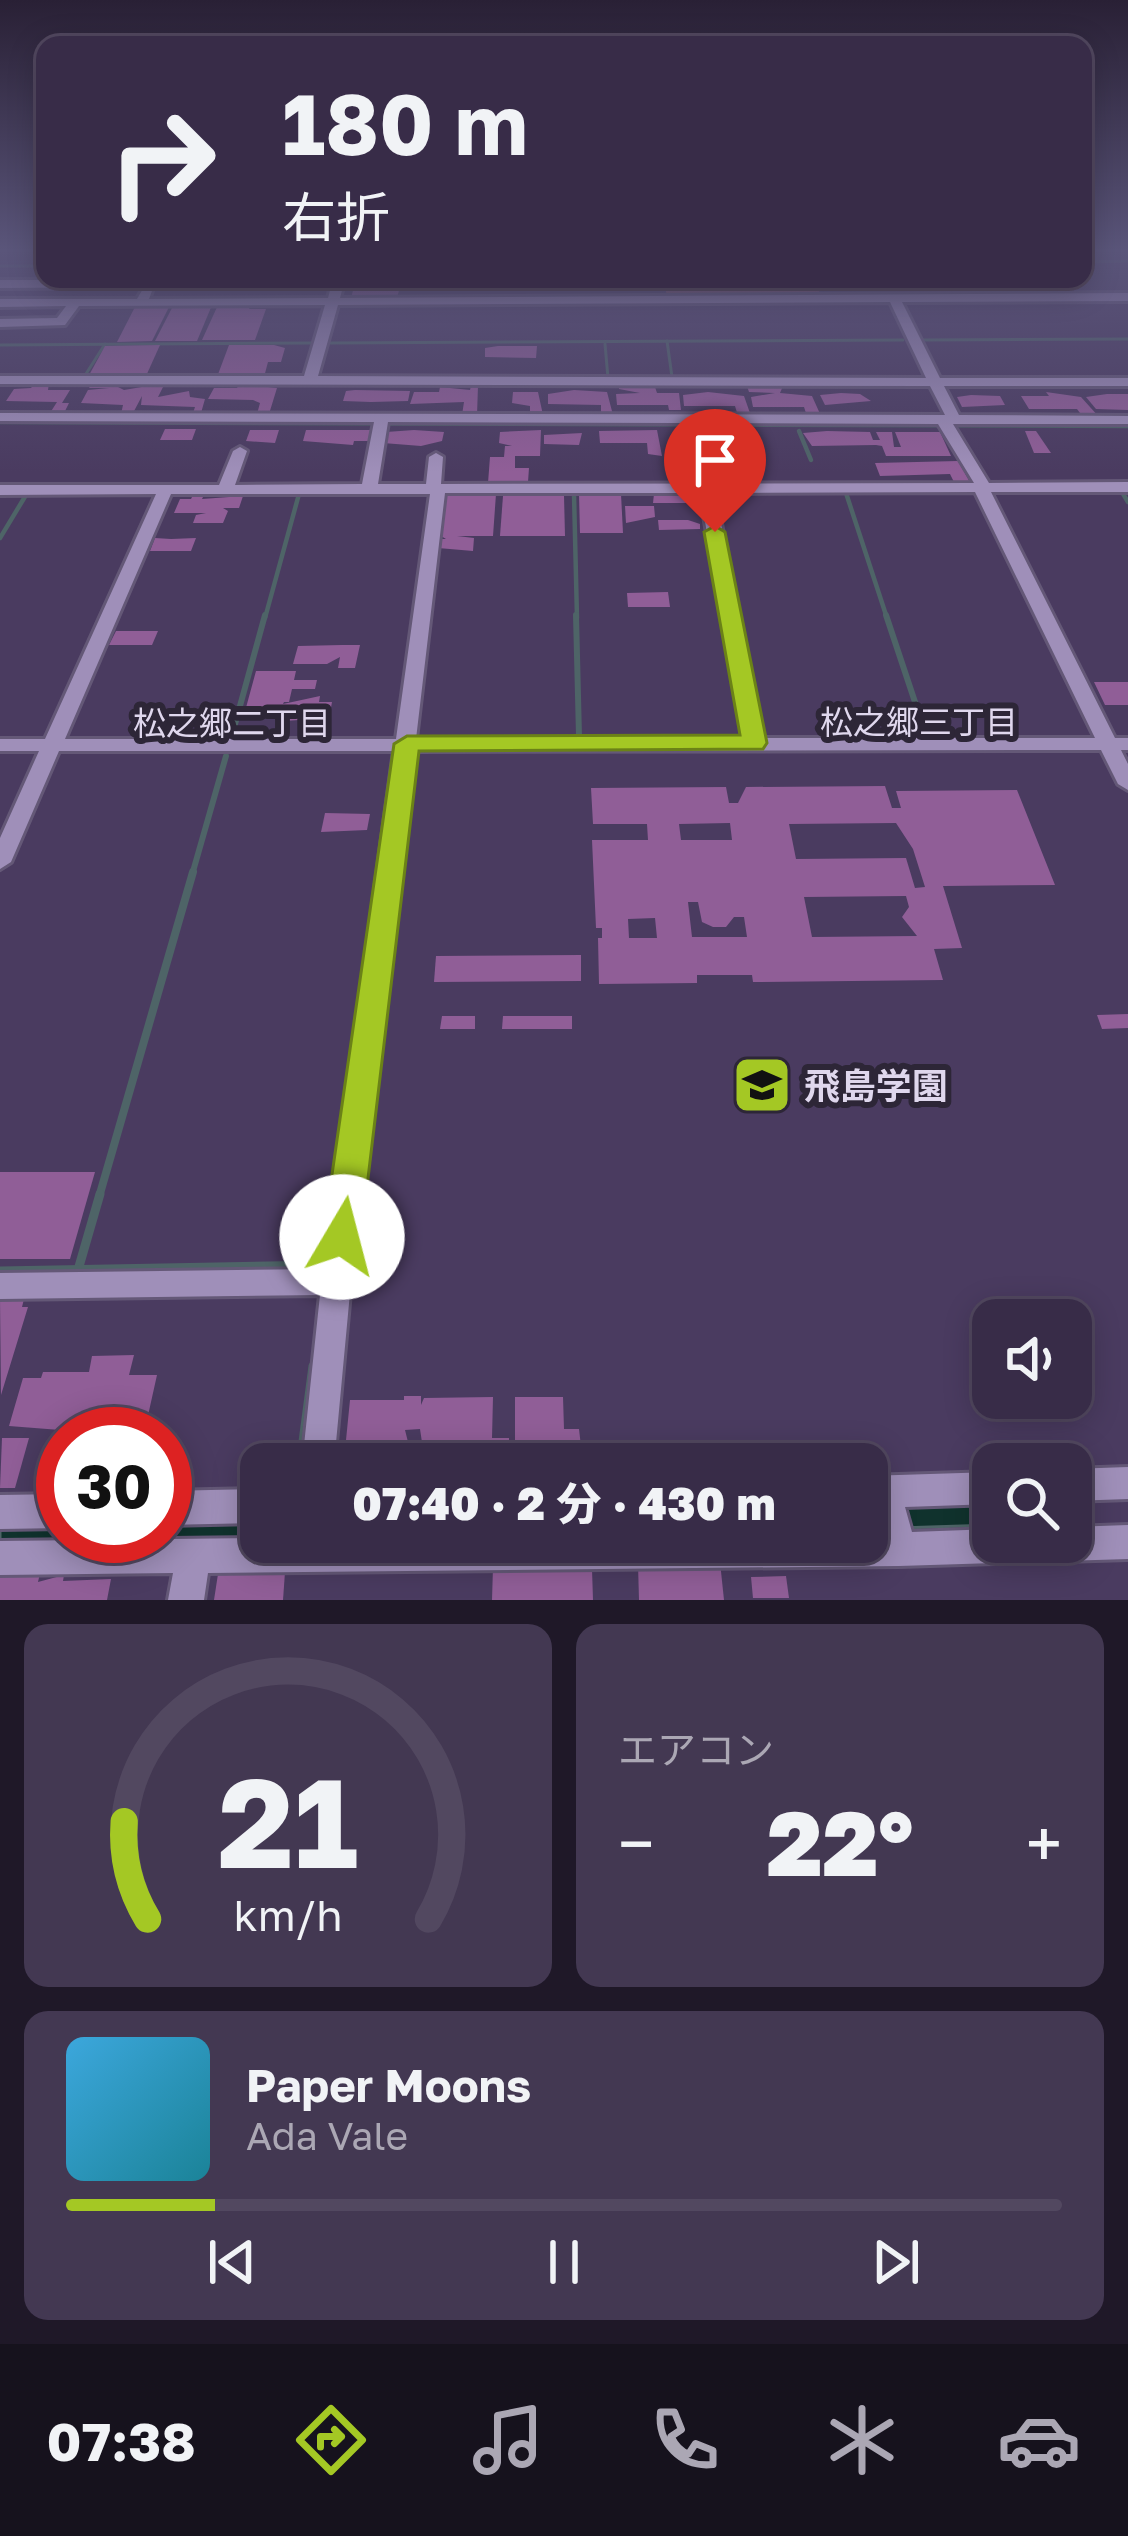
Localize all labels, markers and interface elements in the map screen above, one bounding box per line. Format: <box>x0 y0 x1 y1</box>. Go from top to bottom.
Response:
text: 180 m <box>282 73 528 173</box>
icon: right <box>84 84 240 240</box>
text: 右折 <box>282 184 390 249</box>
pin <box>664 409 766 532</box>
icon: arrive <box>682 427 748 493</box>
district label: 松之郷三丁目 <box>820 702 1018 741</box>
district label: 松之郷二丁目 <box>133 703 331 742</box>
school or university icon: 飛島学園 <box>731 1054 793 1116</box>
place label: 飛島学園 <box>804 1064 948 1107</box>
position arrow <box>279 1174 405 1300</box>
map controls <box>972 1299 1092 1563</box>
button: sound <box>972 1299 1092 1419</box>
speed limit sign: 30 <box>36 1407 192 1563</box>
button: search <box>972 1443 1092 1563</box>
text: 07:40 · 2 分 · 430 m <box>352 1476 776 1530</box>
text: エアコン <box>618 1726 774 1773</box>
text: 21 <box>218 1746 358 1895</box>
text: 22° <box>767 1788 913 1896</box>
text: − <box>618 1803 654 1883</box>
text: + <box>1026 1803 1062 1883</box>
text: km/h <box>233 1888 343 1939</box>
text: Paper Moons <box>246 2058 531 2112</box>
text: Ada Vale <box>246 2112 408 2159</box>
icon: previous <box>199 2229 265 2295</box>
icon: pause <box>531 2229 597 2295</box>
icon: next <box>863 2229 929 2295</box>
icon: directions <box>289 2398 373 2482</box>
icon: music <box>466 2398 550 2482</box>
icon: phone <box>643 2398 727 2482</box>
icon: climate <box>820 2398 904 2482</box>
icon: car <box>997 2398 1081 2482</box>
text: 07:38 <box>47 2408 196 2473</box>

